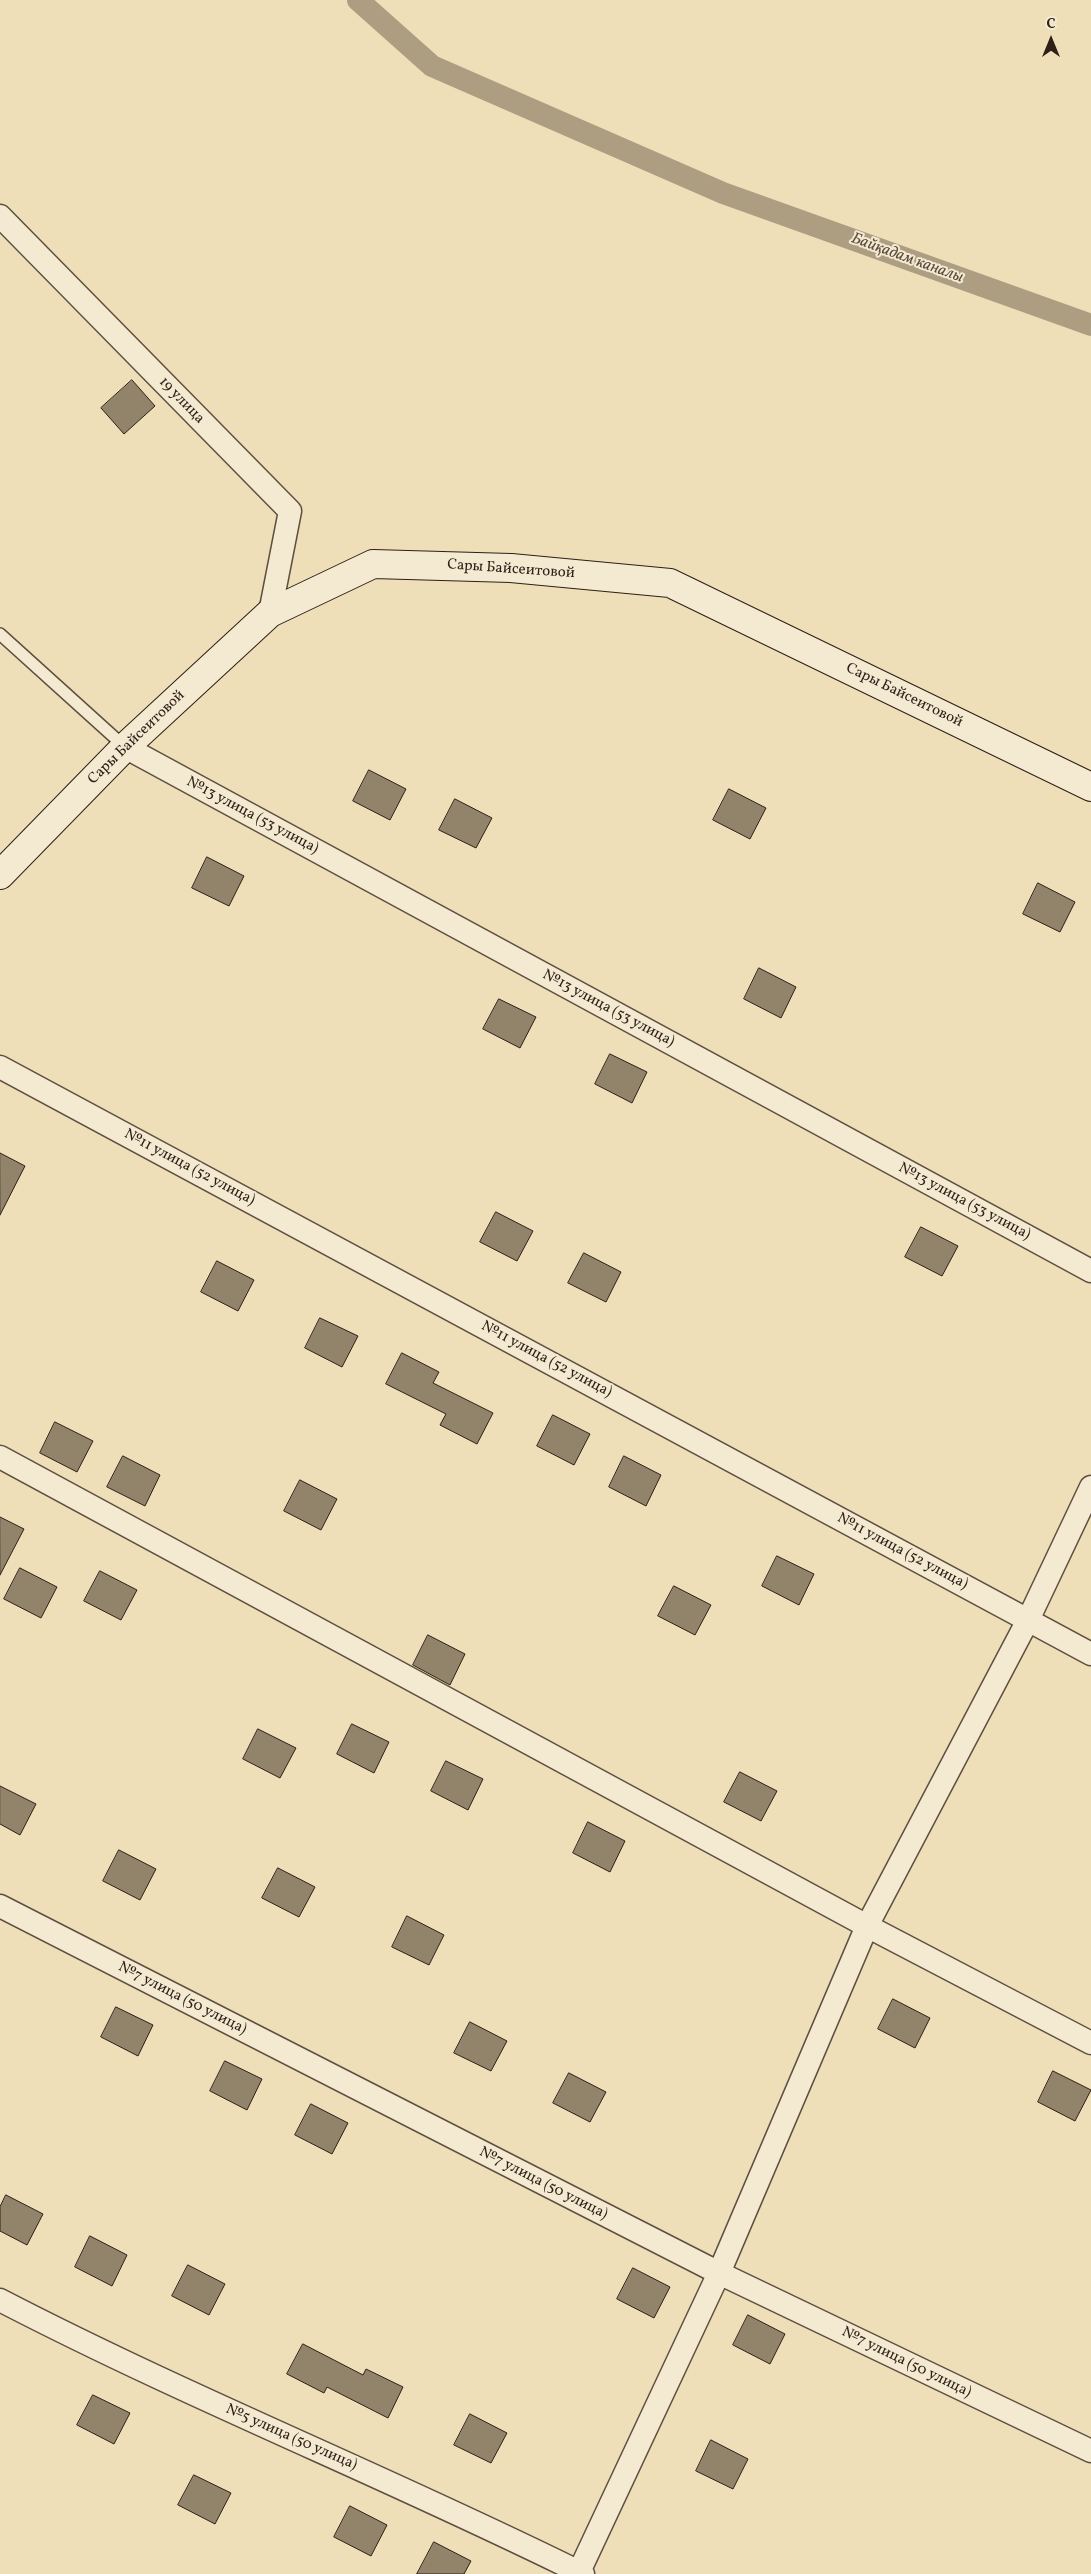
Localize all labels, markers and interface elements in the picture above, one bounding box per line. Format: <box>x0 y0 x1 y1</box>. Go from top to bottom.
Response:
north arrow <box>1026 15 1076 65</box>
text: С <box>1046 15 1056 34</box>
water label: Байқадам каналы <box>848 230 966 288</box>
street label: 19 улица <box>154 374 208 428</box>
street label: Сары Байсеитовой <box>447 557 575 583</box>
street label: Сары Байсеитовой <box>843 660 965 732</box>
street label: Сары Байсеитовой <box>85 687 189 789</box>
street label: №13 улица (53 улица) <box>183 774 321 858</box>
street label: №13 улица (53 улица) <box>539 967 677 1051</box>
street label: №11 улица (52 улица) <box>120 1126 258 1210</box>
street label: №13 улица (53 улица) <box>895 1160 1033 1244</box>
street label: №11 улица (52 улица) <box>477 1318 615 1402</box>
street label: №11 улица (52 улица) <box>833 1510 971 1594</box>
street label: №7 улица (50 улица) <box>115 1959 249 2039</box>
street label: №7 улица (50 улица) <box>476 2144 610 2224</box>
street label: №7 улица (50 улица) <box>838 2324 974 2402</box>
street label: №5 улица (50 улица) <box>223 2401 359 2475</box>

